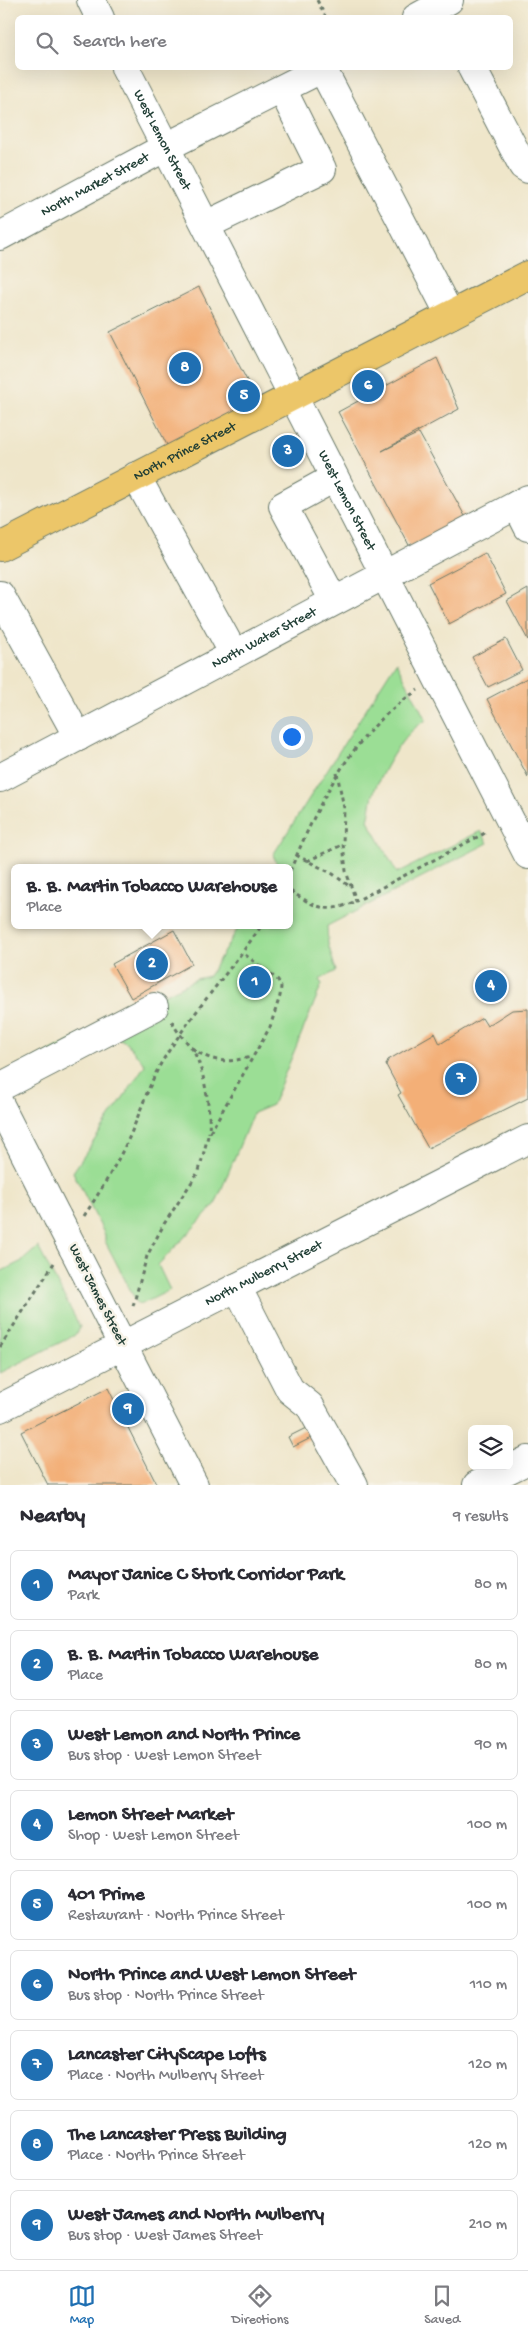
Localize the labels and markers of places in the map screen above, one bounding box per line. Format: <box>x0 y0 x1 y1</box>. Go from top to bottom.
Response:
pin: 8 <box>169 349 201 387</box>
pin: 6 <box>352 367 384 405</box>
pin: 5 <box>228 377 260 415</box>
pin: 3 <box>272 432 304 470</box>
pin: 2 <box>136 945 168 983</box>
pin: 1 <box>239 963 271 1001</box>
pin: 4 <box>475 967 507 1005</box>
pin: 7 <box>445 1060 477 1098</box>
pin: 9 <box>112 1390 144 1428</box>

